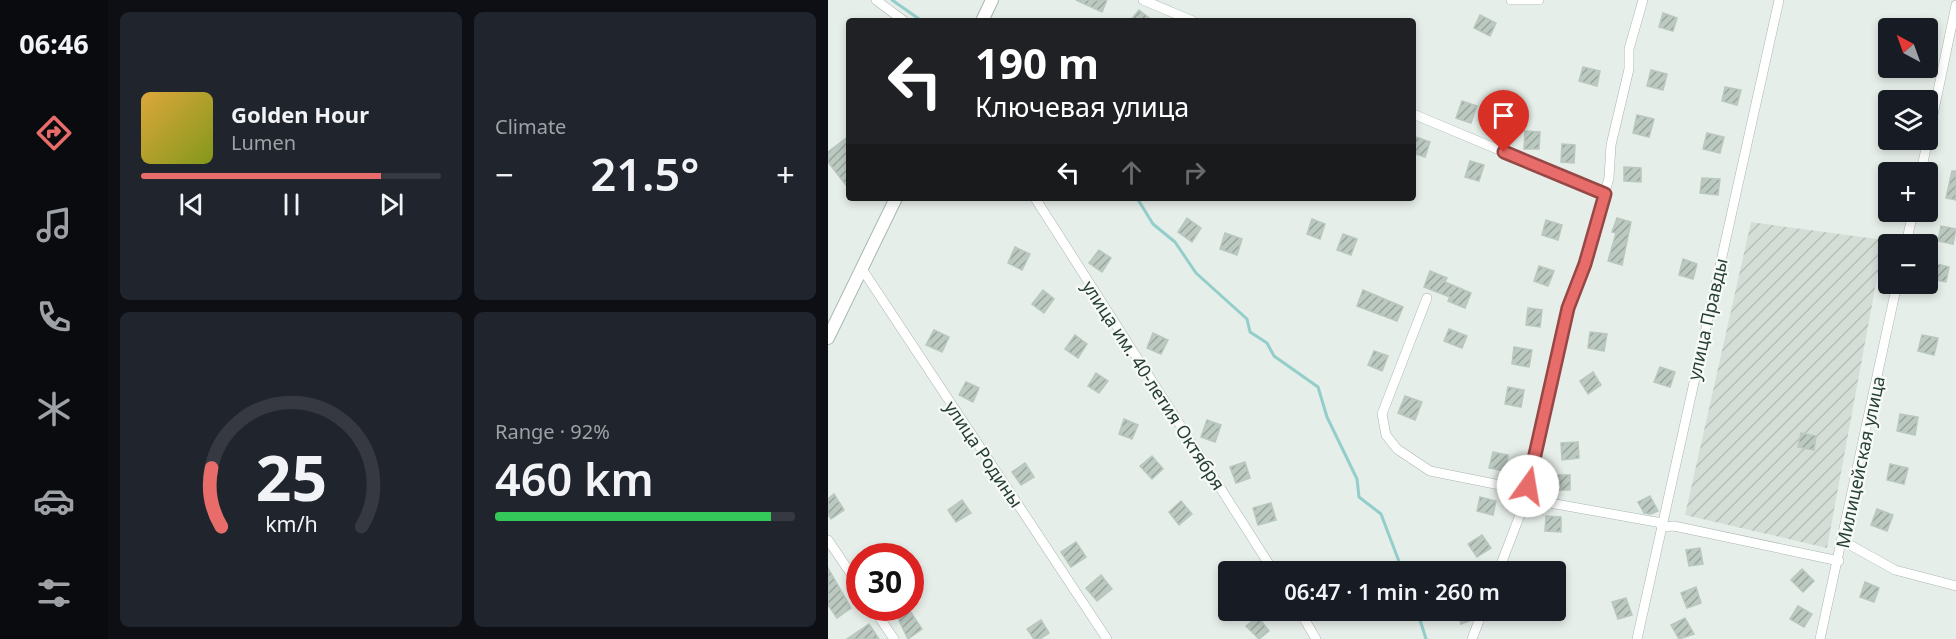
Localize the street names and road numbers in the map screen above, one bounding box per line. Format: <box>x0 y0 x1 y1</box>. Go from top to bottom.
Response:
street label: улица Правды <box>1681 256 1733 382</box>
street label: улица им. 40-летия Октября <box>1077 276 1231 494</box>
street label: Милицейская улица <box>1830 374 1890 550</box>
street label: улица Родины <box>939 396 1029 512</box>

